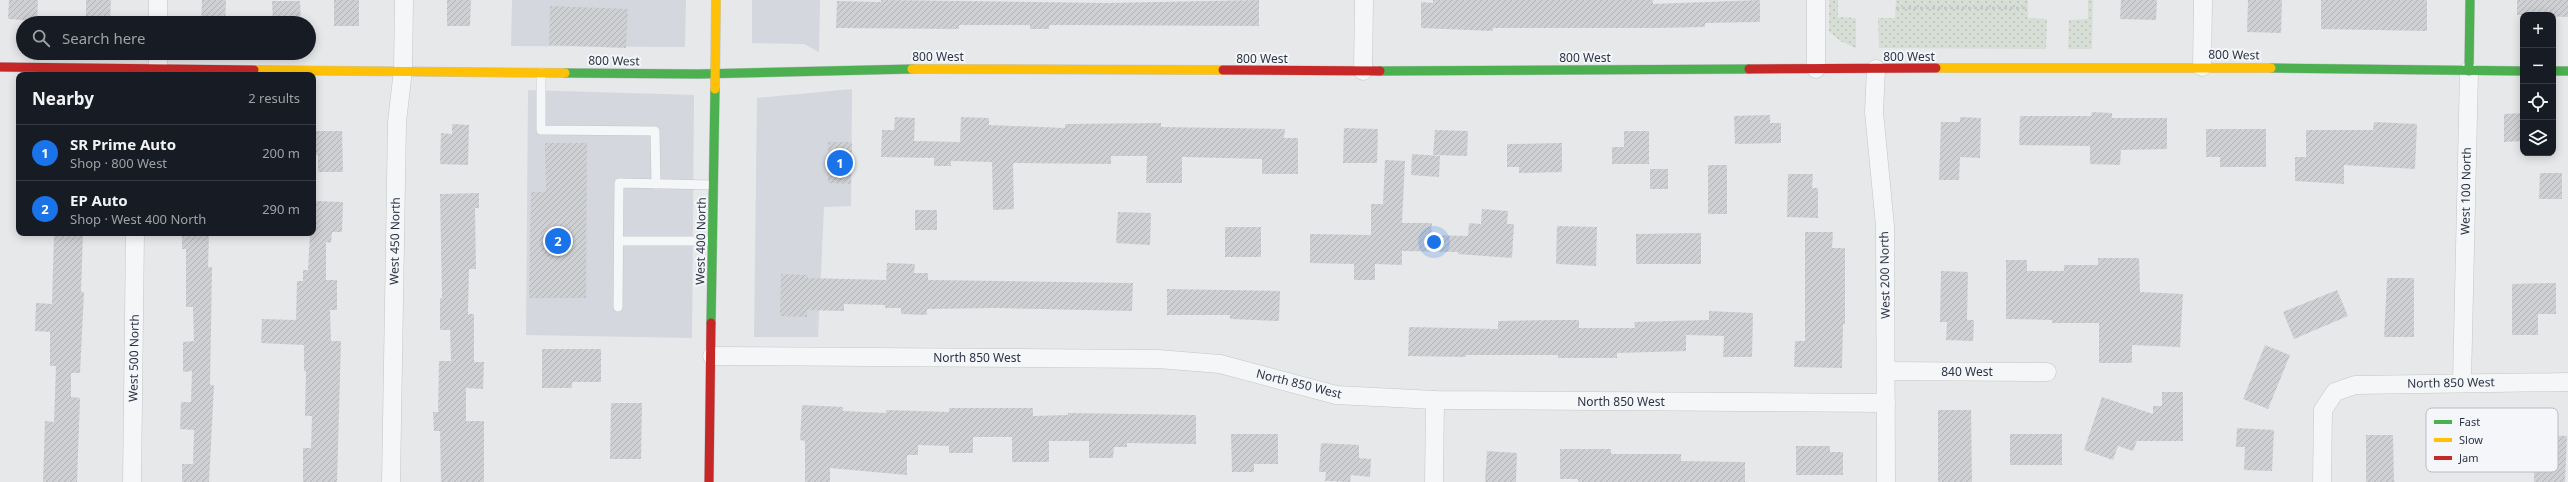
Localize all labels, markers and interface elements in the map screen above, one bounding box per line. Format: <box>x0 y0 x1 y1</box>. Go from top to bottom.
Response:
map controls <box>2520 12 2556 156</box>
button: + <box>2520 12 2556 48</box>
search box <box>16 16 316 60</box>
icon: search <box>30 27 52 49</box>
text: Search here <box>62 28 145 48</box>
street label: 800 West <box>2208 46 2261 63</box>
street label: 800 West <box>912 48 964 65</box>
street label: 800 West <box>1883 48 1935 65</box>
button: − <box>2520 48 2556 84</box>
street label: 800 West <box>1559 49 1611 66</box>
street label: 800 West <box>1236 50 1288 67</box>
street label: 800 West <box>588 52 641 69</box>
button: locate <box>2520 84 2556 120</box>
text: Nearby <box>32 87 94 110</box>
text: 2 results <box>248 89 300 107</box>
button: layers <box>2520 120 2556 156</box>
text: SR Prime Auto <box>70 134 176 154</box>
text: 1 <box>41 144 49 162</box>
text: 200 m <box>262 144 300 162</box>
street label: West 100 North <box>2456 147 2475 235</box>
pin: 1 <box>827 148 853 178</box>
text: Shop · 800 West <box>70 154 167 172</box>
text: EP Auto <box>70 190 128 210</box>
street label: West 450 North <box>385 197 404 285</box>
street label: West 400 North <box>691 197 710 285</box>
text: 2 <box>41 200 49 218</box>
text: 290 m <box>262 200 300 218</box>
text: Shop · West 400 North <box>70 210 206 228</box>
pin: 2 <box>545 226 571 256</box>
street label: West 200 North <box>1875 231 1894 319</box>
your location <box>1424 232 1444 252</box>
street label: West 500 North <box>124 314 143 402</box>
street label: North 850 West <box>933 349 1022 366</box>
street label: 840 West <box>1941 363 1993 380</box>
street label: North 850 West <box>1255 365 1344 403</box>
street label: North 850 West <box>2407 373 2496 392</box>
street label: North 850 West <box>1577 393 1666 410</box>
legend <box>2426 408 2558 472</box>
text: Fast <box>2459 414 2480 429</box>
text: Slow <box>2459 432 2483 447</box>
text: Jam <box>2458 450 2478 465</box>

